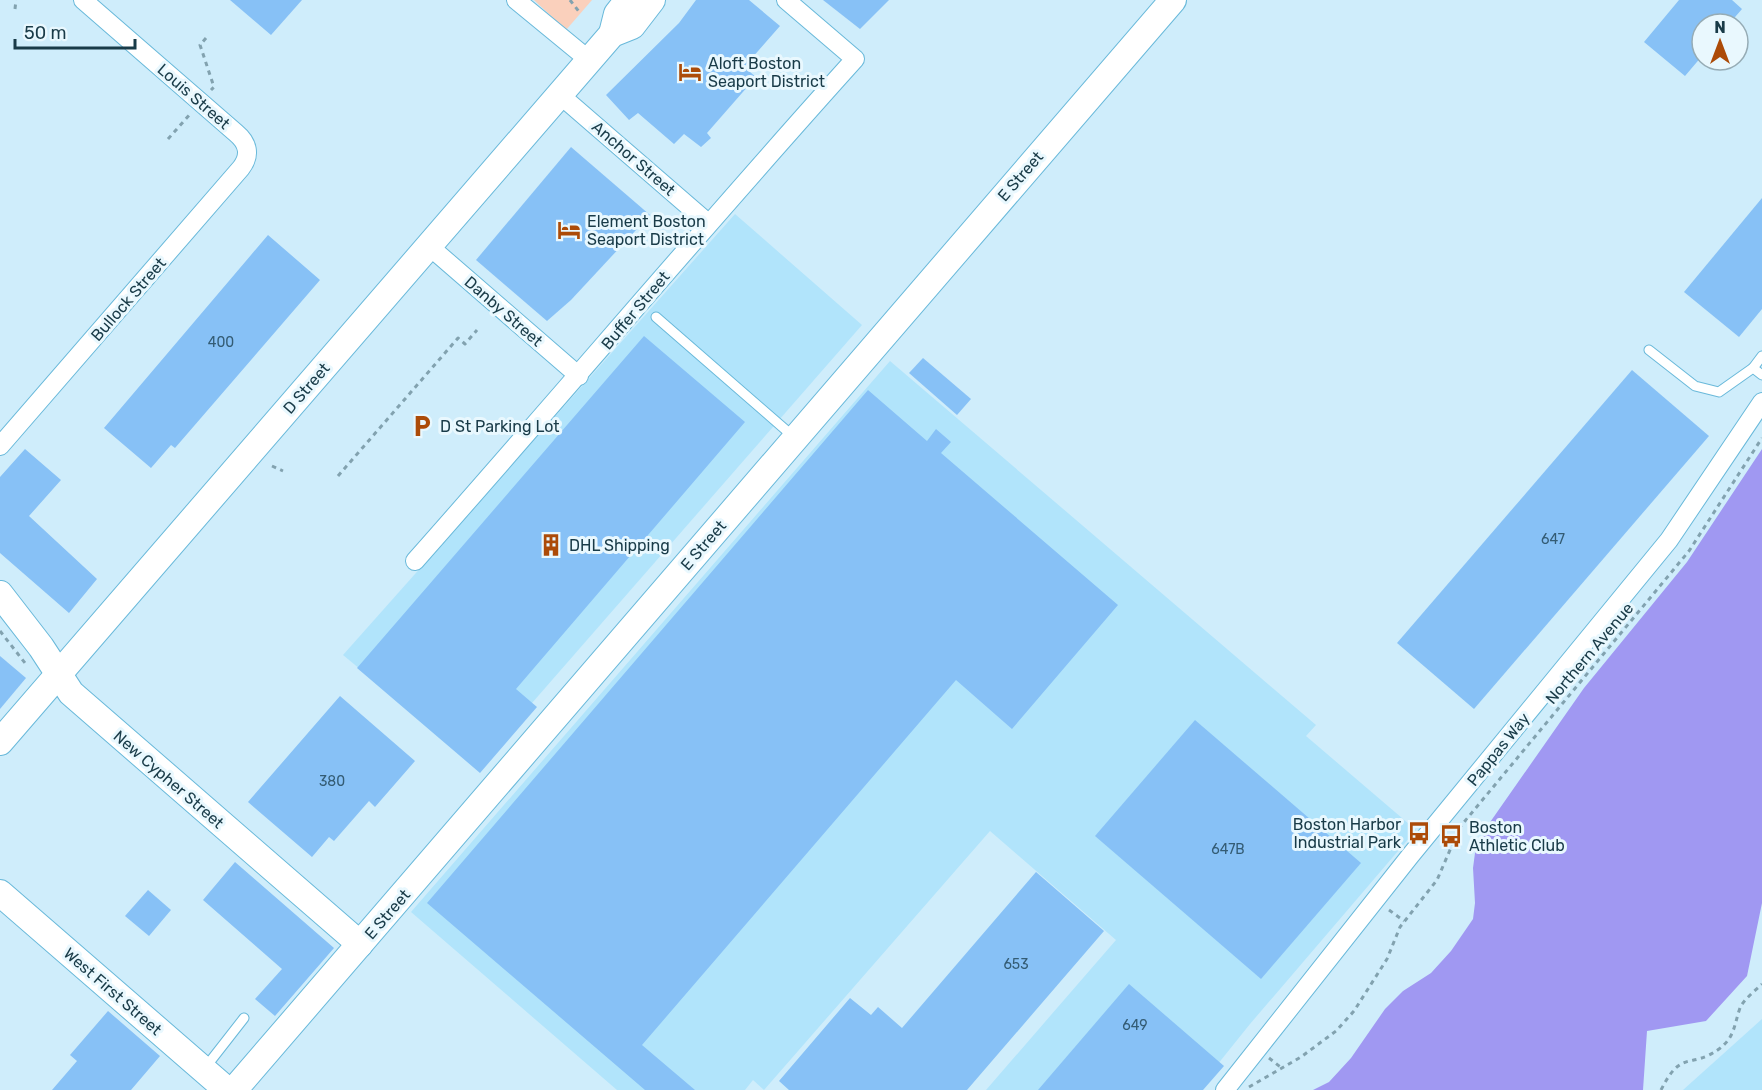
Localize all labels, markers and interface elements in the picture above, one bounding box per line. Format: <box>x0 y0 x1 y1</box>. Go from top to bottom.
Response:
scale bar <box>15 12 135 50</box>
north arrow <box>1690 12 1750 72</box>
text: N <box>1714 18 1726 37</box>
text: 50 m <box>24 22 67 44</box>
place label: Aloft Boston Seaport District <box>708 54 825 91</box>
hotel icon: Aloft Boston Seaport District <box>677 59 703 85</box>
street label: Louis Street <box>154 60 234 133</box>
street label: Anchor Street <box>588 117 679 200</box>
street label: E Street <box>994 148 1047 205</box>
place label: Element Boston Seaport District <box>587 212 706 249</box>
hotel icon: Element Boston Seaport District <box>556 217 582 243</box>
street label: Bullock Street <box>87 254 170 345</box>
street label: Buffer Street <box>597 267 674 353</box>
street label: Danby Street <box>461 272 547 350</box>
house number: 400 <box>208 334 234 351</box>
street label: D Street <box>279 359 334 418</box>
parking icon: D St Parking Lot <box>409 413 435 439</box>
place label: D St Parking Lot <box>440 417 560 436</box>
street label: E Street <box>677 517 730 574</box>
house number: 647 <box>1541 531 1565 548</box>
building icon: DHL Shipping <box>538 532 564 558</box>
place label: DHL Shipping <box>569 536 670 555</box>
street label: Northern Avenue <box>1541 599 1637 708</box>
street label: Pappas Way <box>1463 709 1534 790</box>
street label: New Cypher Street <box>110 726 228 832</box>
house number: 380 <box>319 773 345 790</box>
place label: Boston Harbor Industrial Park <box>1293 815 1402 852</box>
place label: Boston Athletic Club <box>1469 818 1565 855</box>
bus stop icon: Boston Harbor Industrial Park <box>1406 820 1432 846</box>
bus stop icon: Boston Athletic Club <box>1438 823 1464 849</box>
house number: 647B <box>1211 841 1245 858</box>
street label: E Street <box>361 886 414 943</box>
street label: West First Street <box>60 944 166 1039</box>
house number: 653 <box>1003 956 1029 973</box>
house number: 649 <box>1122 1017 1148 1034</box>

